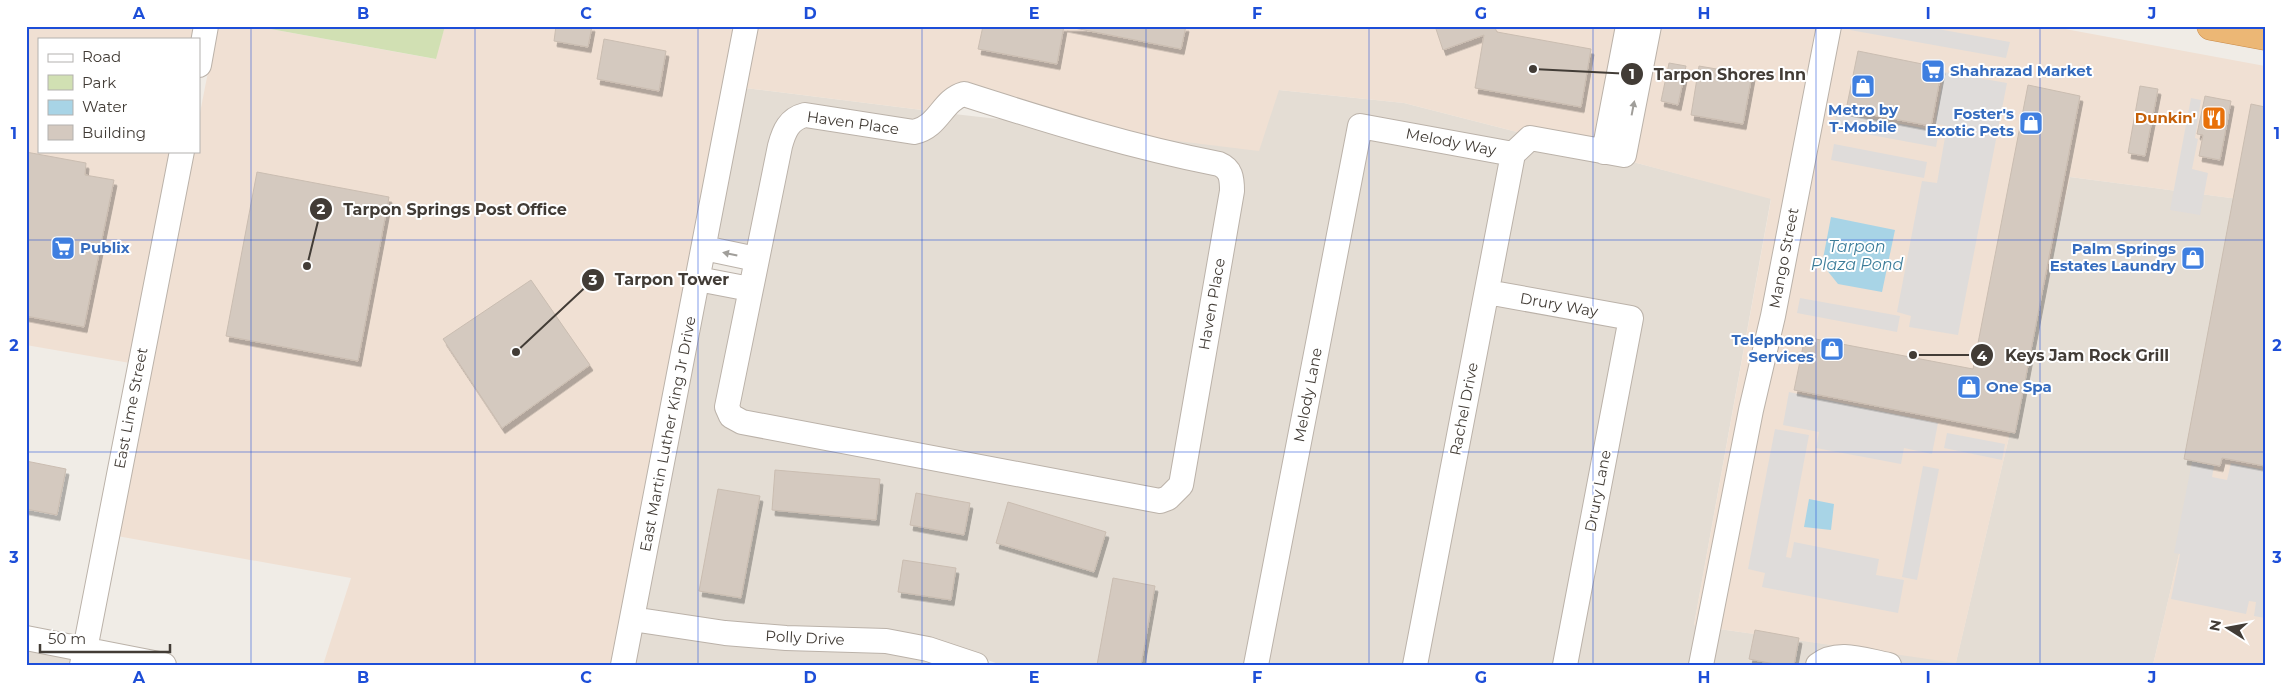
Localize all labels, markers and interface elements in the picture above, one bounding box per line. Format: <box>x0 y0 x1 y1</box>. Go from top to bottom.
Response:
text: A <box>132 4 146 23</box>
text: B <box>357 4 369 23</box>
text: C <box>580 4 592 23</box>
text: D <box>803 4 817 23</box>
text: E <box>1029 4 1039 23</box>
text: F <box>1252 4 1262 23</box>
text: G <box>1475 4 1487 23</box>
text: H <box>1698 4 1710 23</box>
text: I <box>1925 4 1931 23</box>
text: J <box>2147 4 2156 23</box>
legend <box>38 38 200 152</box>
text: Road <box>82 47 121 66</box>
supermarket icon: Shahrazad Market <box>1920 58 1946 84</box>
callout: Tarpon Shores Inn <box>1619 59 1817 90</box>
place label: Shahrazad Market <box>1950 61 2093 80</box>
text: 1 <box>1629 64 1635 83</box>
text: Tarpon Shores Inn <box>1654 65 1806 84</box>
text: Park <box>82 73 116 92</box>
shop icon: Metro by T-Mobile <box>1850 73 1876 99</box>
text: Water <box>82 97 128 116</box>
one-way arrow <box>1629 100 1637 115</box>
place label: Metro by T-Mobile <box>1828 100 1899 136</box>
place label: Foster's Exotic Pets <box>1927 104 2014 140</box>
restaurant icon: Dunkin' <box>2201 105 2227 131</box>
street label: Haven Place <box>806 107 900 138</box>
place label: Dunkin' <box>2135 108 2196 127</box>
shop icon: Foster's Exotic Pets <box>2018 110 2044 136</box>
text: Building <box>82 123 146 142</box>
street label: Melody Way <box>1404 123 1499 160</box>
text: 1 <box>11 124 17 143</box>
text: 1 <box>2274 124 2280 143</box>
callout: Tarpon Springs Post Office <box>308 193 577 224</box>
text: 2 <box>317 199 326 218</box>
text: Tarpon Springs Post Office <box>343 200 567 219</box>
street label: Mango Street <box>1764 206 1803 310</box>
supermarket icon: Publix <box>50 235 76 261</box>
water label: Tarpon Plaza Pond <box>1811 237 1903 274</box>
place label: Publix <box>80 238 130 257</box>
place label: Palm Springs Estates Laundry <box>2050 239 2177 275</box>
shop icon: Palm Springs Estates Laundry <box>2180 245 2206 271</box>
one-way arrow <box>722 250 737 258</box>
street label: Haven Place <box>1194 256 1229 351</box>
callout: Tarpon Tower <box>580 264 739 295</box>
text: 3 <box>588 270 598 289</box>
text: Tarpon Tower <box>615 270 729 289</box>
street label: Drury Way <box>1519 288 1600 321</box>
street label: East Martin Luther King Jr Drive <box>635 315 700 553</box>
place label: Telephone Services <box>1732 330 1814 366</box>
text: 2 <box>9 336 19 355</box>
shop icon: Telephone Services <box>1819 336 1845 362</box>
text: 2 <box>2272 336 2282 355</box>
callout: Keys Jam Rock Grill <box>1970 340 2179 371</box>
street label: East Lime Street <box>109 346 152 470</box>
street label: Melody Lane <box>1289 346 1326 444</box>
text: 4 <box>1977 346 1988 365</box>
text: Keys Jam Rock Grill <box>2005 346 2169 365</box>
street label: Rachel Drive <box>1445 361 1482 457</box>
shop icon: One Spa <box>1956 374 1982 400</box>
place label: One Spa <box>1986 377 2052 396</box>
street label: Drury Lane <box>1580 448 1615 534</box>
text: 3 <box>8 548 19 567</box>
text: 3 <box>2271 548 2282 567</box>
north arrow <box>2204 604 2254 654</box>
text: N <box>2205 618 2225 633</box>
scale bar <box>40 621 170 653</box>
street label: Polly Drive <box>765 626 845 649</box>
text: 50 m <box>48 629 86 648</box>
text: A <box>132 668 146 687</box>
text: B <box>357 668 369 687</box>
text: C <box>580 668 592 687</box>
text: D <box>803 668 817 687</box>
text: E <box>1029 668 1039 687</box>
text: F <box>1252 668 1262 687</box>
text: G <box>1475 668 1487 687</box>
text: H <box>1698 668 1710 687</box>
text: I <box>1925 668 1931 687</box>
text: J <box>2147 668 2156 687</box>

